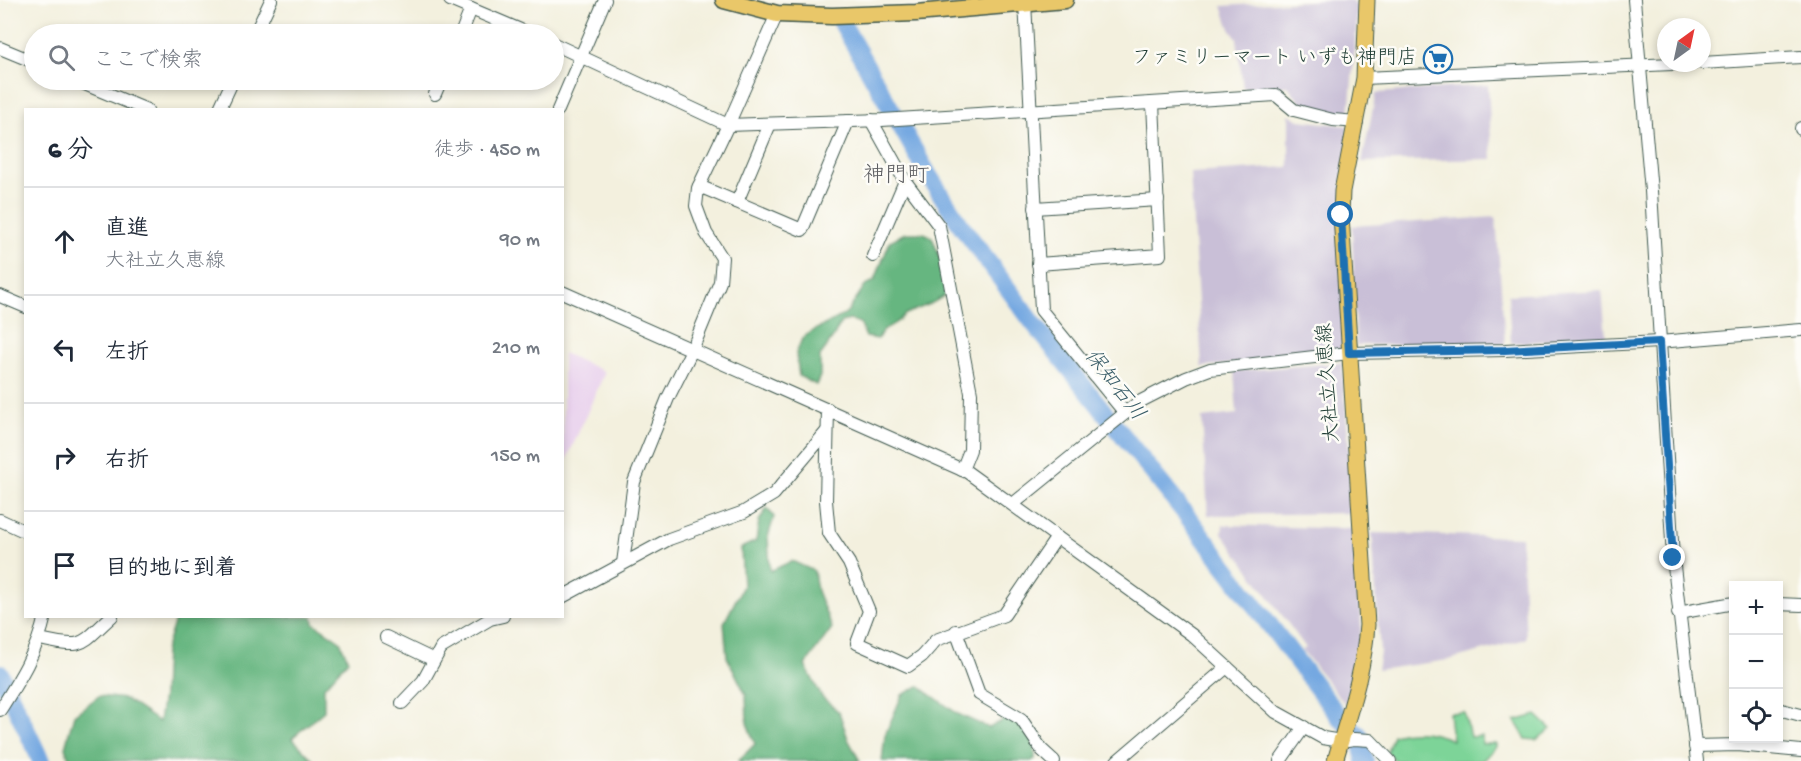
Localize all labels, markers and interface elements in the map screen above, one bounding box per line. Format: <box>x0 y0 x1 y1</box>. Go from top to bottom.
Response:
north arrow <box>1657 18 1711 72</box>
search box <box>24 24 564 90</box>
icon: search <box>45 41 78 74</box>
supermarket icon: ファミリーマート いずも神門店 <box>1422 43 1454 75</box>
place label: ファミリーマート いずも神門店 <box>1132 46 1417 71</box>
text: ここで検索 <box>93 49 203 75</box>
text: 6 分 <box>48 137 93 168</box>
text: 徒歩 · 450 m <box>434 140 540 163</box>
district label: 神門町 <box>863 163 929 190</box>
route start <box>1327 201 1353 227</box>
text: 直進 <box>105 217 149 243</box>
icon: ahead <box>48 225 81 258</box>
text: 90 m <box>500 230 540 253</box>
text: 大社立久恵線 <box>105 251 225 274</box>
street label: 大社立久恵線 <box>1312 322 1346 444</box>
icon: left <box>48 333 81 366</box>
text: 210 m <box>492 338 540 361</box>
text: 左折 <box>105 341 149 367</box>
water label: 保知石川 <box>1077 345 1149 427</box>
icon: right <box>48 441 81 474</box>
text: 150 m <box>491 446 540 469</box>
text: 右折 <box>105 449 149 475</box>
route end <box>1659 544 1685 570</box>
icon: arrive <box>48 549 81 582</box>
text: 目的地に到着 <box>105 557 237 583</box>
map controls <box>1729 581 1783 743</box>
button: + <box>1729 581 1783 635</box>
button: − <box>1729 635 1783 689</box>
button: locate <box>1729 689 1783 743</box>

